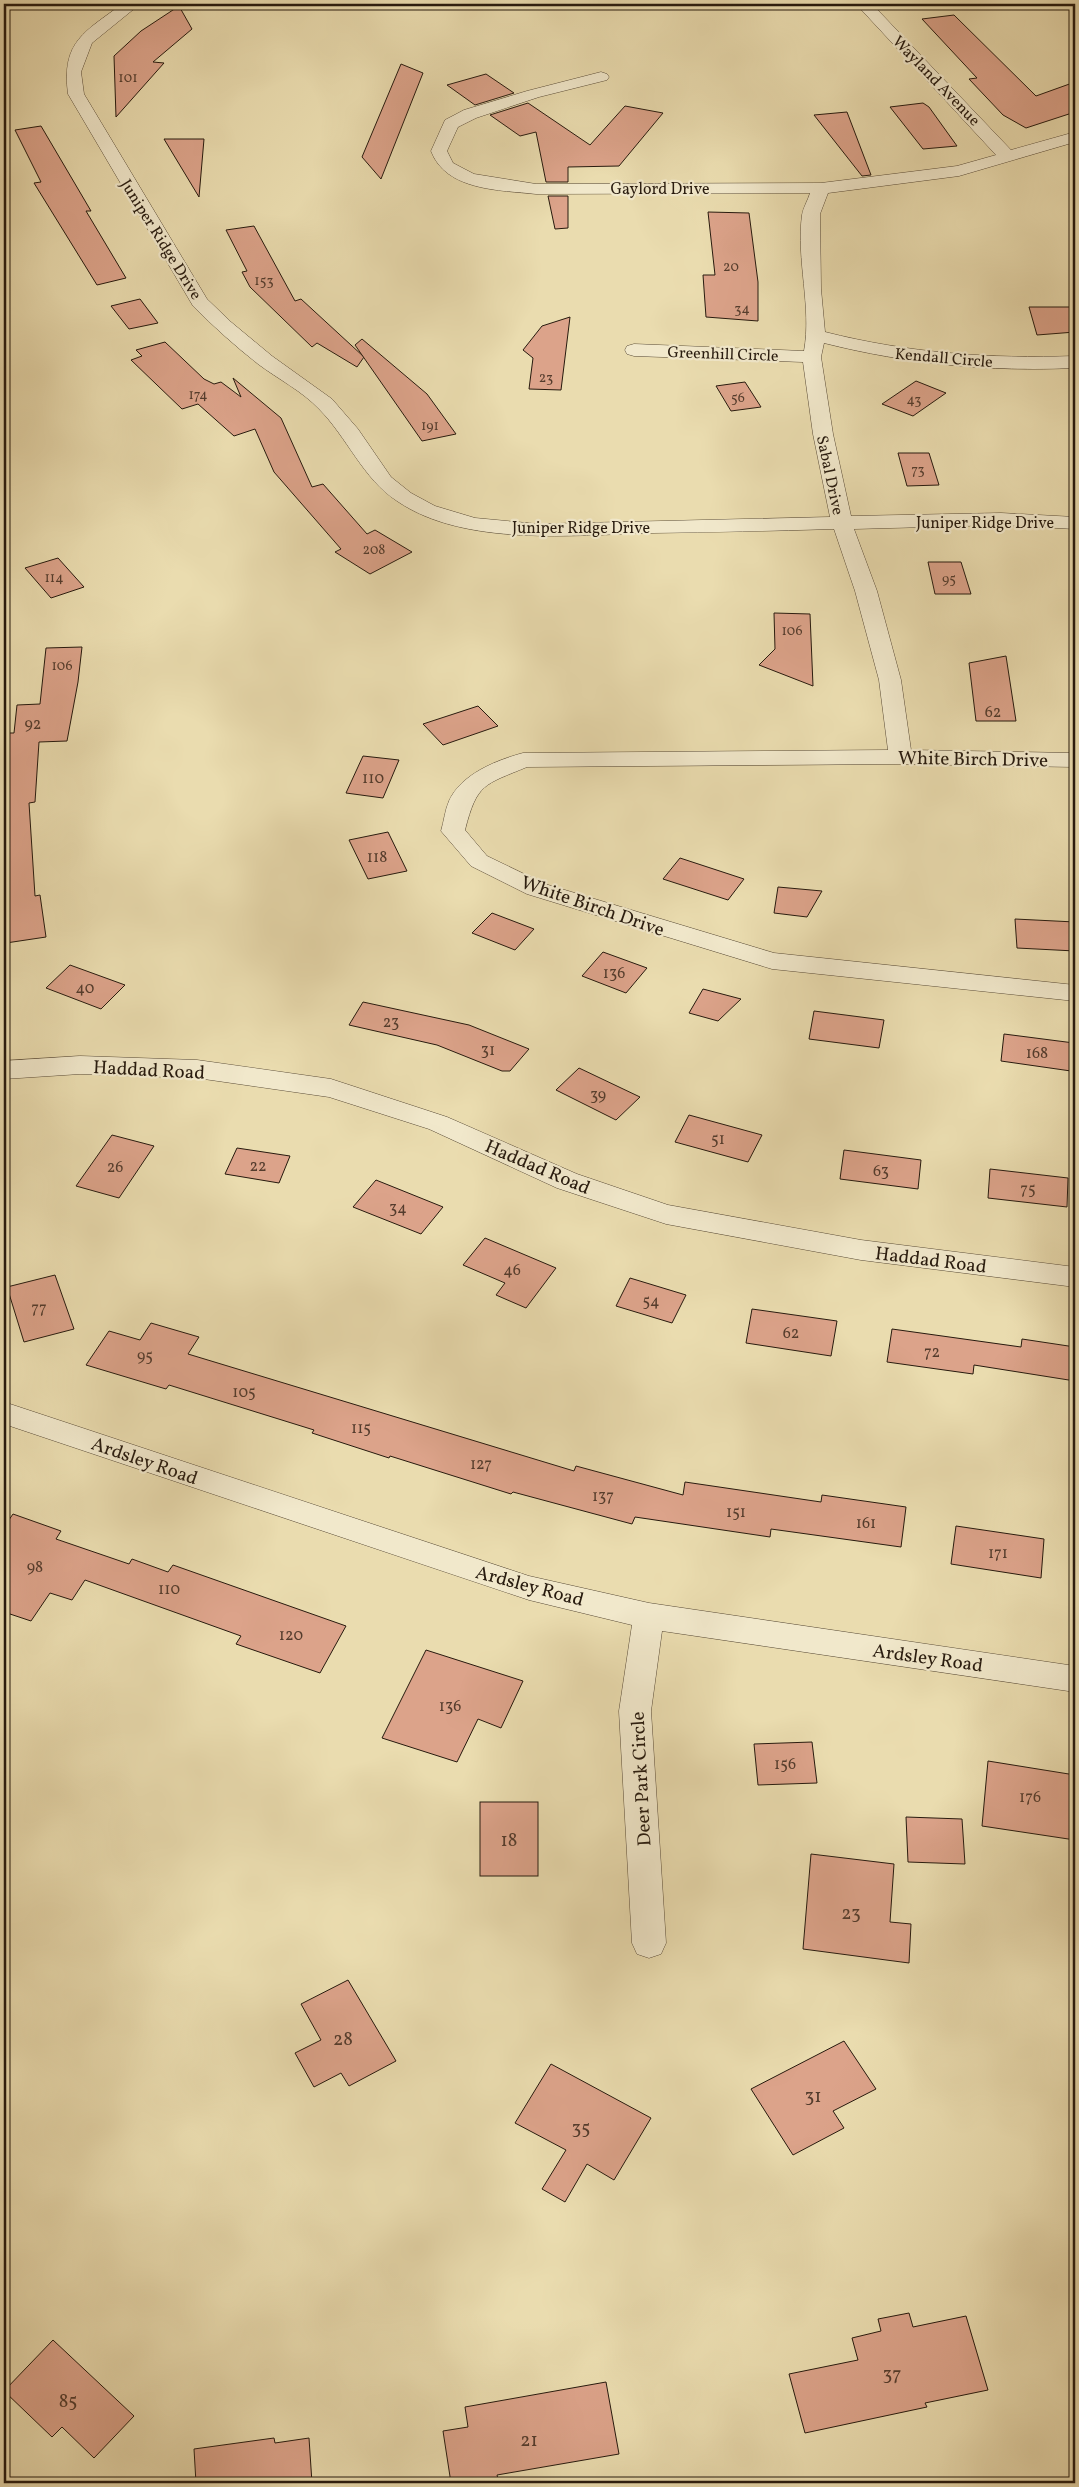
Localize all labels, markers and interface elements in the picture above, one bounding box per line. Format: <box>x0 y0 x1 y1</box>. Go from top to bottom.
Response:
street label: Wayland Avenue <box>887 31 984 131</box>
house number: 101 <box>118 69 138 88</box>
street label: Juniper Ridge Drive <box>114 176 206 304</box>
street label: Gaylord Drive <box>610 179 710 201</box>
house number: 20 <box>723 258 739 277</box>
house number: 153 <box>254 272 274 291</box>
house number: 34 <box>734 300 750 319</box>
street label: Greenhill Circle <box>667 342 779 368</box>
street label: Kendall Circle <box>894 344 994 374</box>
house number: 23 <box>539 369 553 388</box>
house number: 174 <box>188 386 208 405</box>
house number: 56 <box>731 389 745 408</box>
house number: 43 <box>907 391 921 410</box>
house number: 191 <box>421 417 439 436</box>
street label: Sabal Drive <box>810 434 848 517</box>
house number: 73 <box>911 461 925 480</box>
street label: Juniper Ridge Drive <box>916 513 1054 535</box>
street label: Juniper Ridge Drive <box>512 518 650 540</box>
house number: 208 <box>363 541 385 560</box>
house number: 114 <box>44 569 64 588</box>
house number: 95 <box>942 570 956 589</box>
house number: 106 <box>781 622 803 641</box>
house number: 106 <box>51 657 73 676</box>
house number: 62 <box>985 702 1001 724</box>
house number: 92 <box>25 714 41 736</box>
street label: White Birch Drive <box>898 746 1048 774</box>
house number: 110 <box>362 768 384 790</box>
house number: 118 <box>367 847 387 869</box>
street label: White Birch Drive <box>517 870 668 944</box>
house number: 136 <box>603 963 625 985</box>
house number: 40 <box>76 978 94 1000</box>
house number: 23 <box>383 1012 399 1034</box>
house number: 31 <box>481 1040 495 1062</box>
house number: 168 <box>1026 1043 1048 1065</box>
street label: Haddad Road <box>92 1055 206 1087</box>
house number: 39 <box>590 1085 606 1107</box>
house number: 51 <box>711 1129 725 1151</box>
street label: Haddad Road <box>481 1134 594 1202</box>
house number: 22 <box>249 1156 267 1178</box>
house number: 26 <box>107 1157 123 1179</box>
house number: 63 <box>873 1161 889 1183</box>
house number: 75 <box>1020 1179 1036 1201</box>
house number: 34 <box>389 1198 407 1220</box>
street label: Haddad Road <box>874 1241 988 1281</box>
house number: 46 <box>503 1260 521 1282</box>
house number: 54 <box>642 1291 660 1313</box>
house number: 77 <box>31 1298 47 1320</box>
house number: 62 <box>783 1323 799 1345</box>
house number: 72 <box>924 1342 940 1364</box>
house number: 95 <box>137 1346 153 1368</box>
house number: 105 <box>232 1382 256 1404</box>
house number: 115 <box>351 1418 371 1440</box>
street label: Ardsley Road <box>88 1432 201 1492</box>
house number: 127 <box>470 1454 492 1476</box>
house number: 137 <box>592 1486 614 1508</box>
house number: 151 <box>726 1502 746 1524</box>
house number: 161 <box>856 1513 876 1535</box>
house number: 171 <box>988 1543 1008 1565</box>
house number: 98 <box>27 1557 43 1579</box>
street label: Ardsley Road <box>472 1560 587 1614</box>
house number: 110 <box>158 1579 180 1601</box>
house number: 120 <box>279 1625 303 1647</box>
street label: Ardsley Road <box>871 1638 985 1680</box>
house number: 136 <box>439 1696 461 1718</box>
street label: Deer Park Circle <box>625 1711 659 1847</box>
house number: 156 <box>774 1754 796 1776</box>
house number: 176 <box>1019 1787 1041 1809</box>
house number: 18 <box>500 1828 518 1854</box>
house number: 23 <box>841 1901 861 1927</box>
house number: 28 <box>333 2027 353 2053</box>
house number: 31 <box>804 2084 822 2110</box>
house number: 35 <box>572 2116 590 2142</box>
house number: 37 <box>883 2362 901 2388</box>
house number: 85 <box>59 2389 77 2415</box>
house number: 21 <box>520 2428 538 2454</box>

